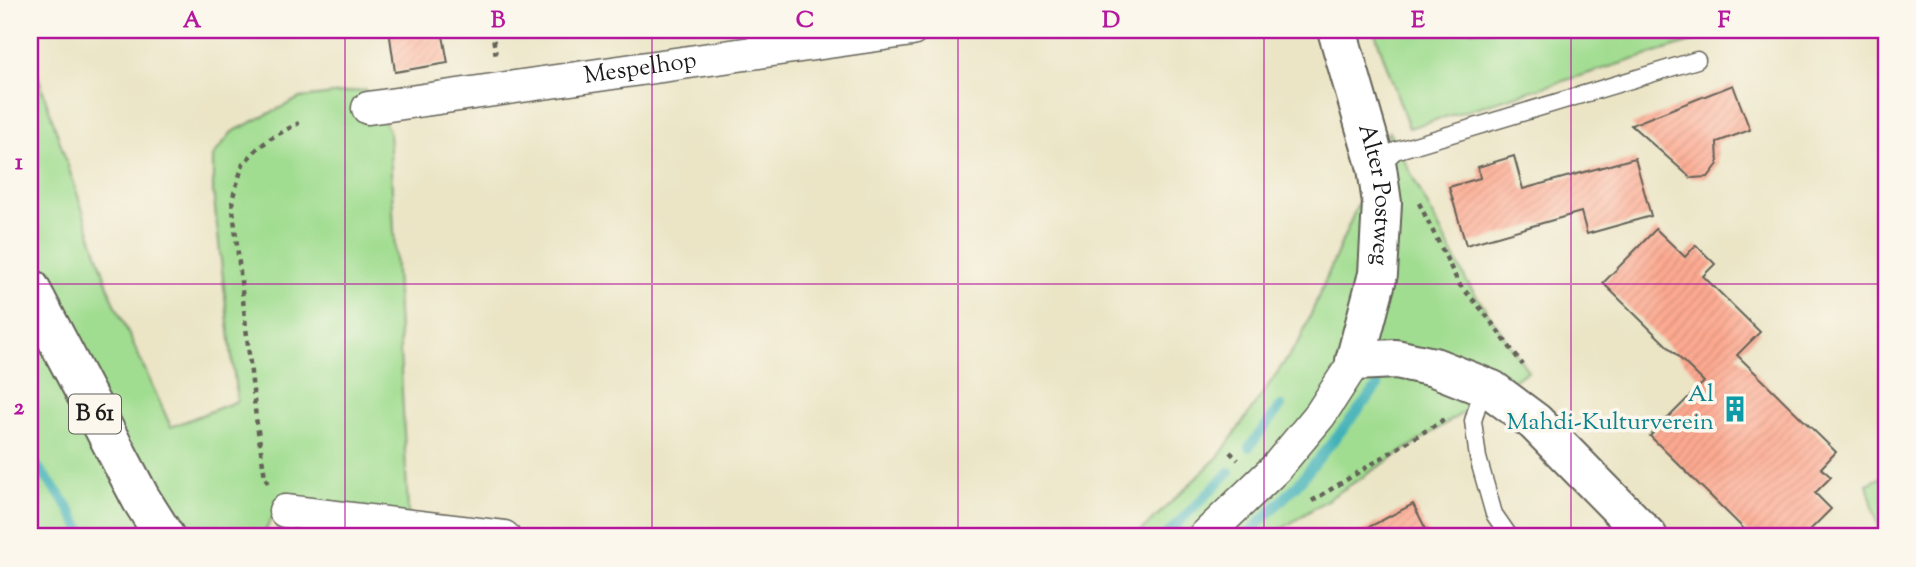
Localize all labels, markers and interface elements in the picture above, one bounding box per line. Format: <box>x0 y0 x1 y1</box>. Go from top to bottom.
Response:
text: A <box>183 5 202 38</box>
text: B <box>491 5 506 38</box>
text: C <box>796 5 814 38</box>
text: D <box>1102 5 1120 38</box>
text: E <box>1411 5 1425 38</box>
text: F <box>1718 5 1731 38</box>
street label: Mespelhop <box>582 44 699 94</box>
street label: Alter Postweg <box>1348 120 1399 267</box>
text: 1 <box>15 147 23 180</box>
place label: Al Mahdi-Kulturverein <box>1507 378 1714 440</box>
text: 2 <box>14 392 25 425</box>
road number: B 61 <box>69 394 121 434</box>
building icon: Al Mahdi-Kulturverein <box>1720 394 1750 424</box>

